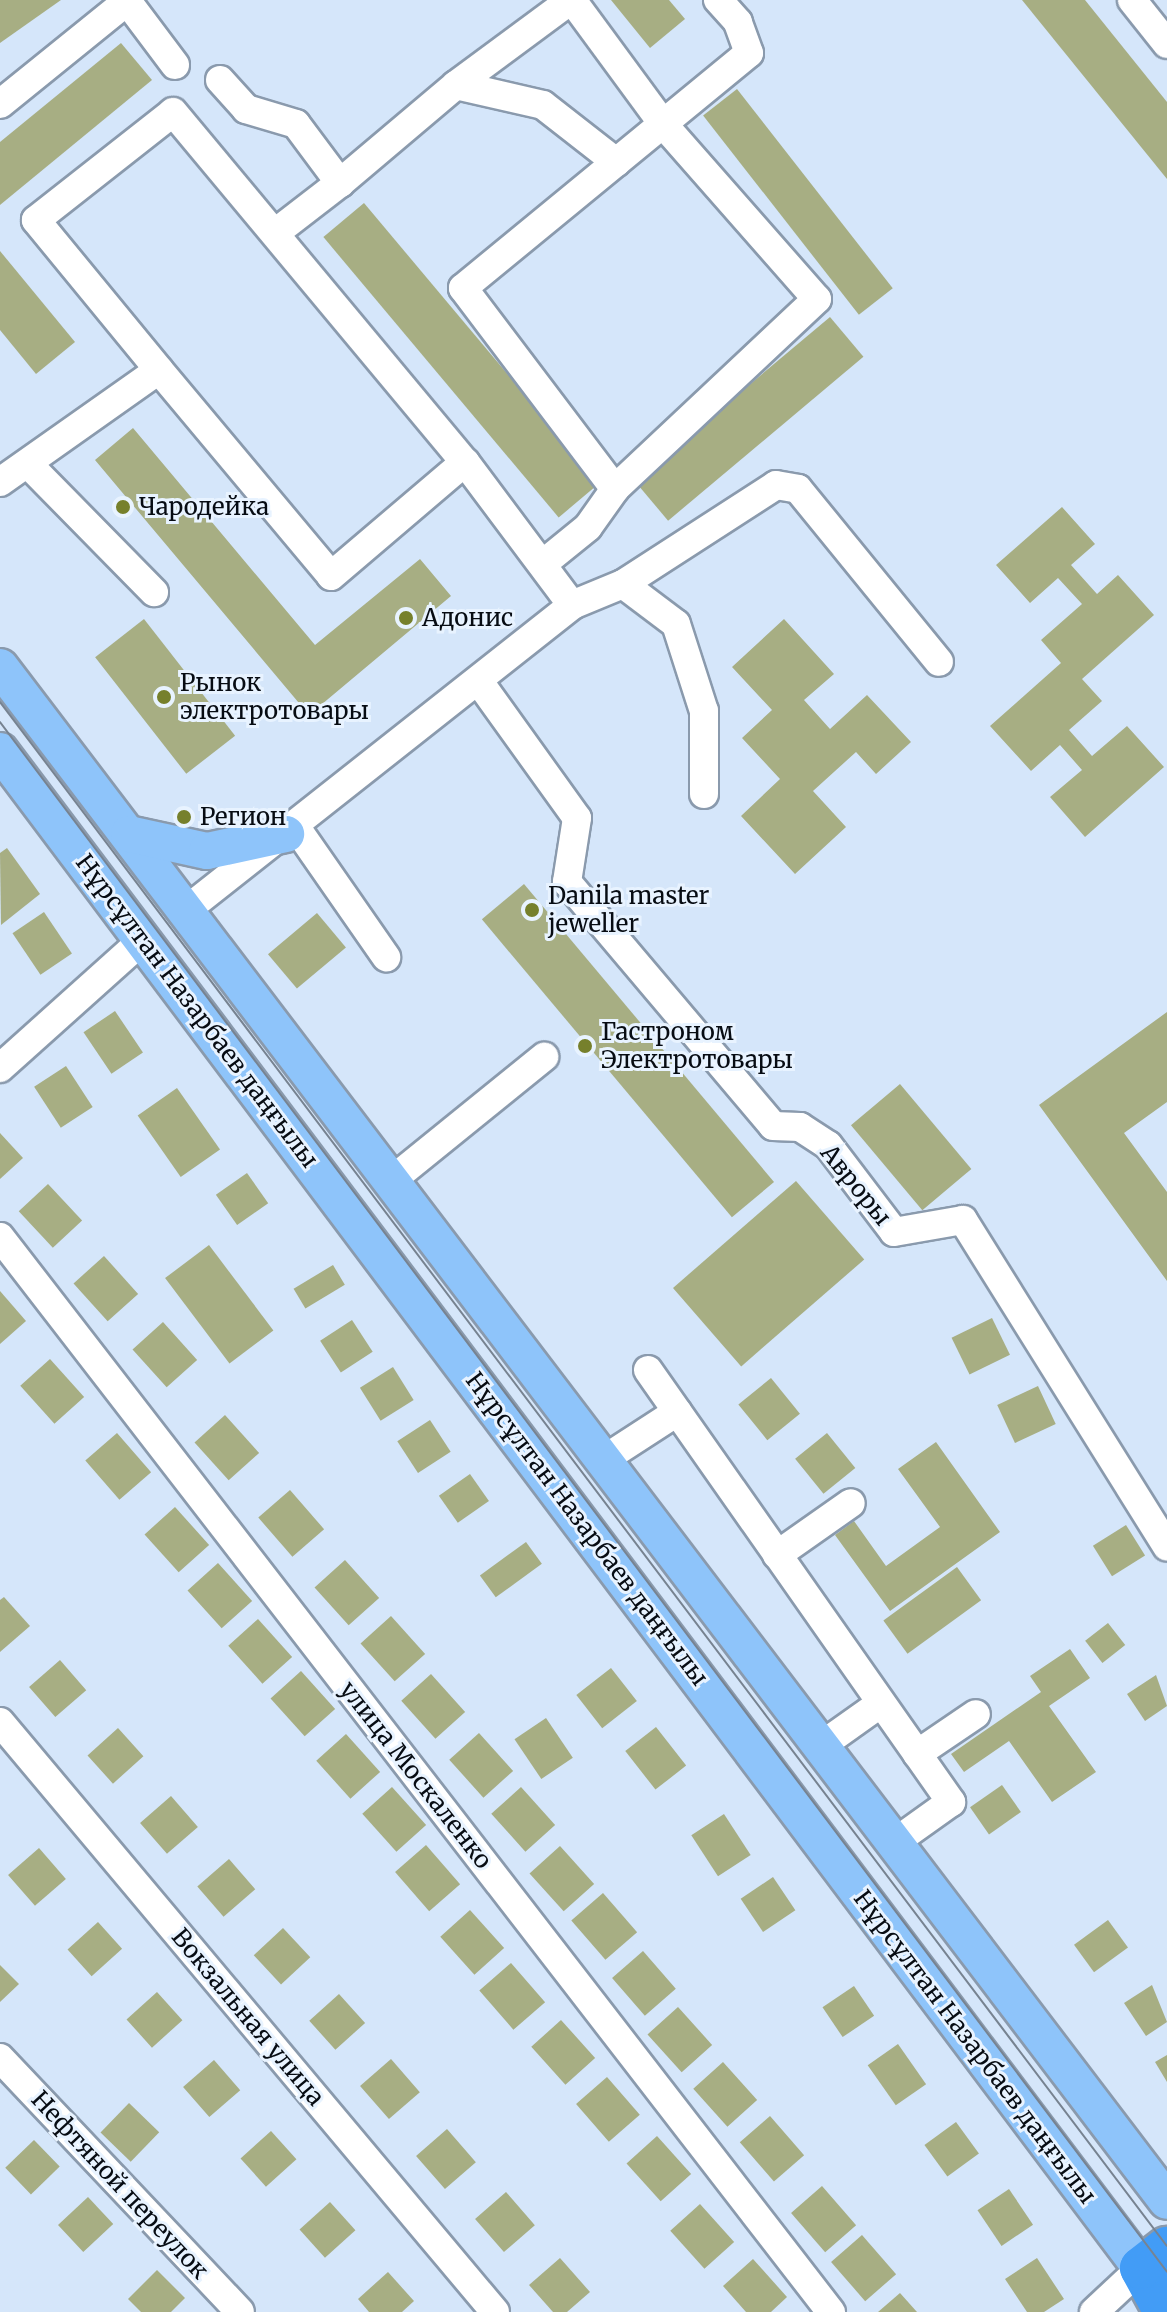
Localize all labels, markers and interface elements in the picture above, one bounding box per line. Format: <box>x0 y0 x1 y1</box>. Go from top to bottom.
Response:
place label: Чародейка <box>139 493 269 521</box>
marker: Чародейка <box>114 498 132 516</box>
place label: Адонис <box>422 604 513 632</box>
marker: Адонис <box>397 609 415 627</box>
place label: Рынок электротовары <box>180 669 369 725</box>
marker: Рынок электротовары <box>155 688 173 706</box>
place label: Регион <box>200 803 286 831</box>
marker: Регион <box>175 808 193 826</box>
street label: Нұрсұлтан Назарбаев даңғылы <box>70 849 324 1173</box>
place label: Danila master jeweller <box>548 882 709 938</box>
marker: Danila master jeweller <box>523 901 541 919</box>
place label: Гастроном Электротовары <box>601 1018 793 1074</box>
marker: Гастроном Электротовары <box>576 1037 594 1055</box>
street label: Авроры <box>815 1139 897 1231</box>
street label: Нұрсұлтан Назарбаев даңғылы <box>460 1367 714 1691</box>
street label: улица Москаленко <box>334 1676 498 1874</box>
street label: Нұрсұлтан Назарбаев даңғылы <box>848 1885 1102 2209</box>
street label: Вокзальная улица <box>166 1923 330 2111</box>
street label: Нефтяной переулок <box>26 2085 214 2285</box>

